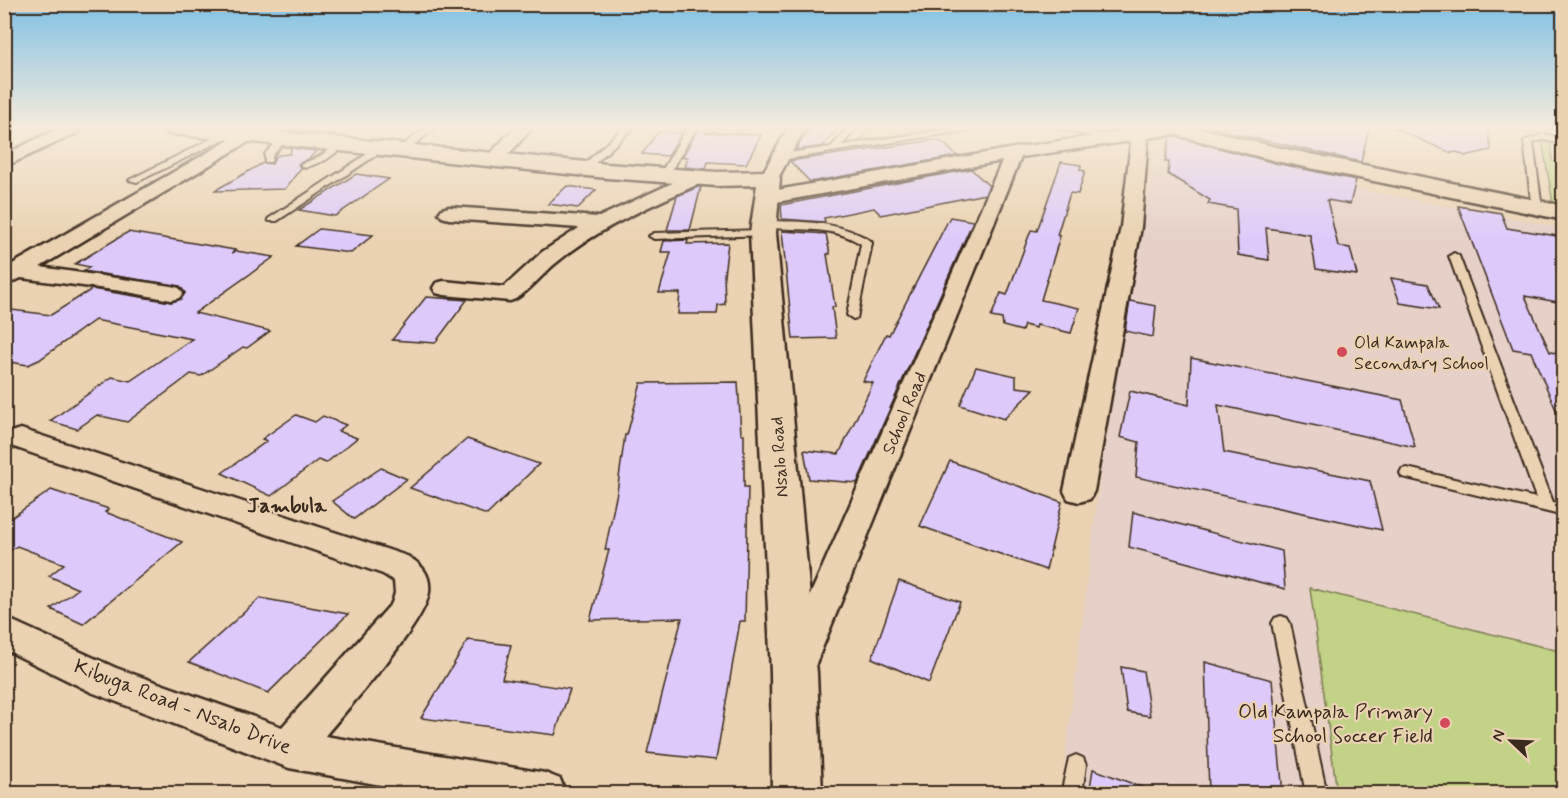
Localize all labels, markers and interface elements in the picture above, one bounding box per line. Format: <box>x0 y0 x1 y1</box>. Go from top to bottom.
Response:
place label: Old Kampala Secondary School <box>1354 331 1489 376</box>
marker: Old Kampala Secondary School <box>1335 345 1349 359</box>
street label: School Road <box>877 369 933 458</box>
street label: Nsalo Road <box>765 416 795 498</box>
district label: Jambula <box>247 492 328 520</box>
street label: Kibuga Road - Nsalo Drive <box>70 652 295 762</box>
place label: Old Kampala Primary School Soccer Field <box>1238 698 1433 750</box>
north arrow <box>1481 711 1541 771</box>
marker: Old Kampala Primary School Soccer Field <box>1438 716 1452 730</box>
text: N <box>1487 727 1510 745</box>

